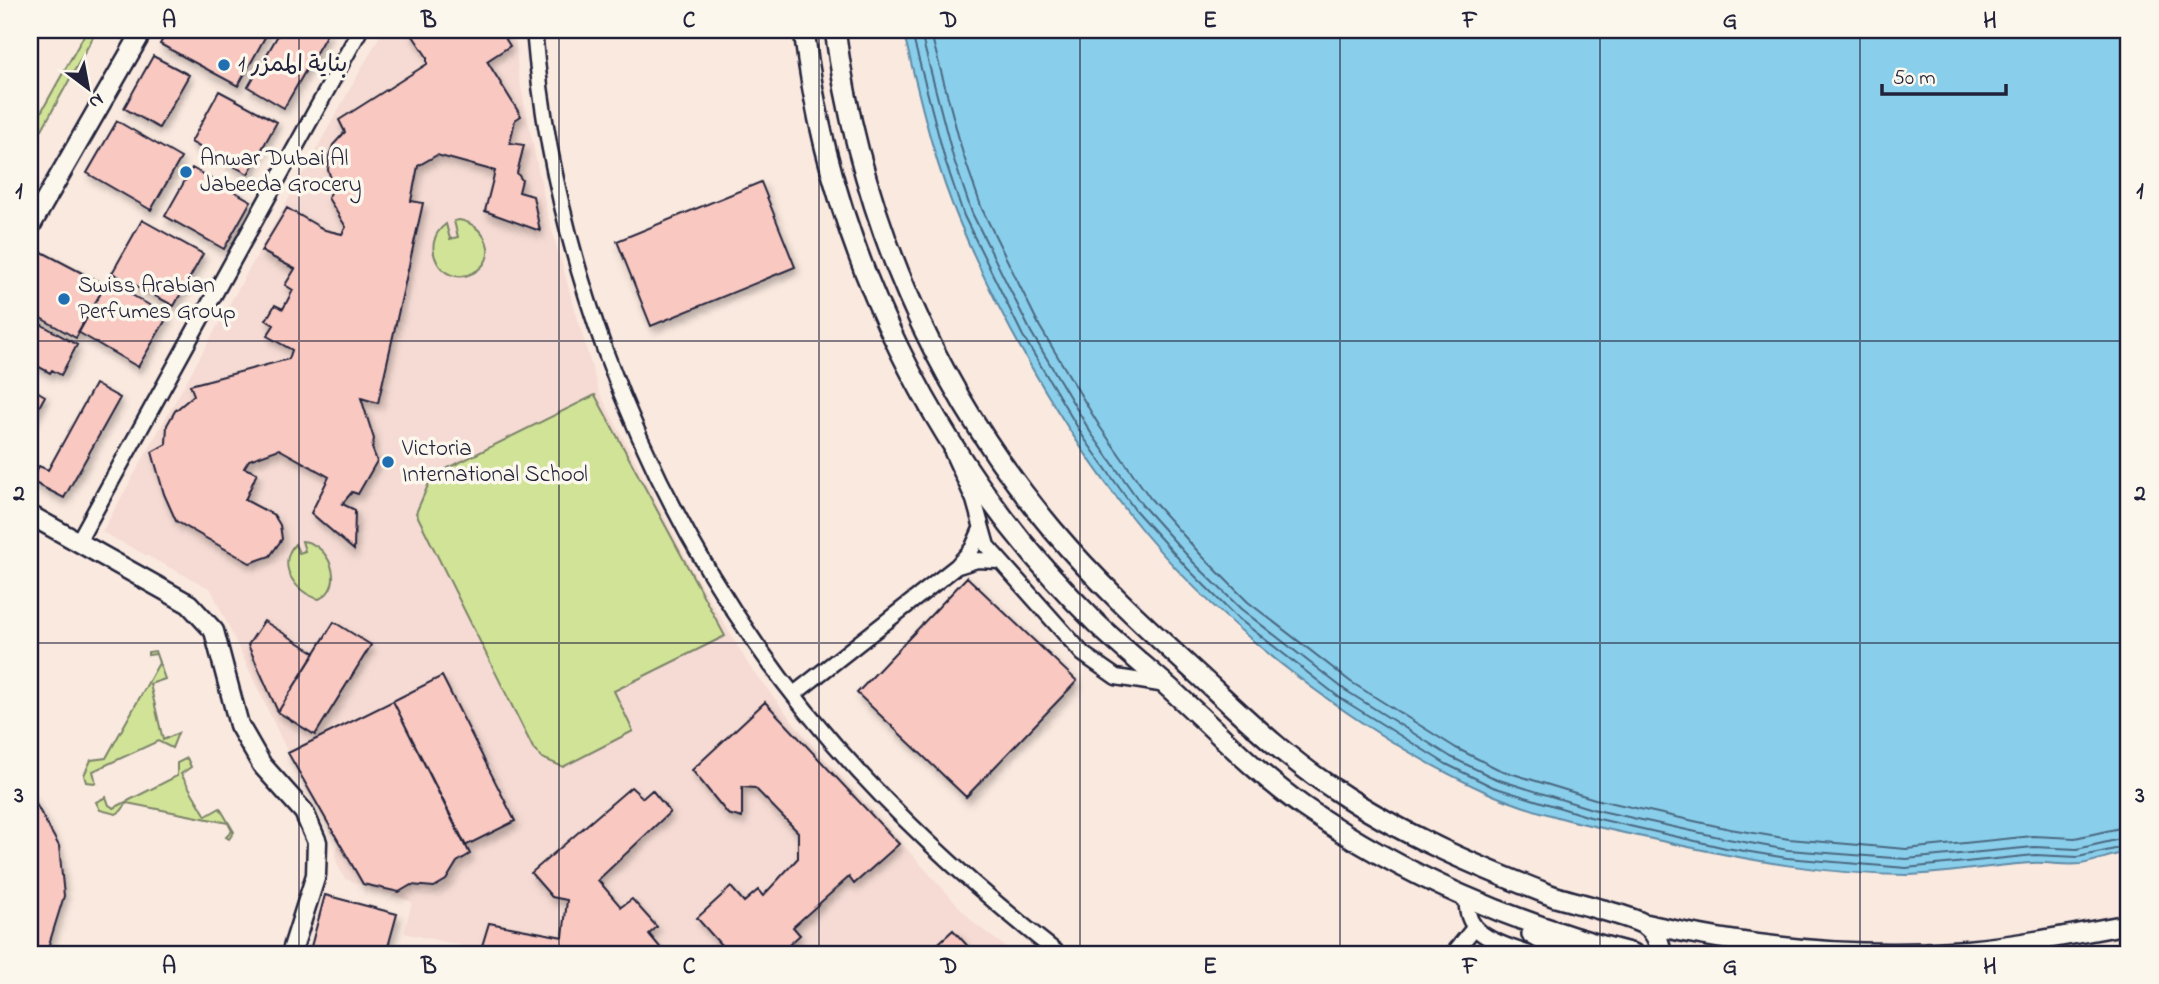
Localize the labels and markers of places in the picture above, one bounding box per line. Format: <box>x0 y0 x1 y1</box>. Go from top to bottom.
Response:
place label: بناية الممزر 1 <box>238 49 347 82</box>
marker: بناية الممزر 1 <box>216 57 232 73</box>
place label: Anwar Dubai Al Jabeeda Grocery <box>200 143 361 204</box>
marker: Anwar Dubai Al Jabeeda Grocery <box>178 164 194 180</box>
place label: Swiss Arabian Perfumes Group <box>78 270 236 329</box>
marker: Swiss Arabian Perfumes Group <box>56 291 72 307</box>
place label: Victoria International School <box>401 433 588 492</box>
marker: Victoria International School <box>380 454 396 470</box>

